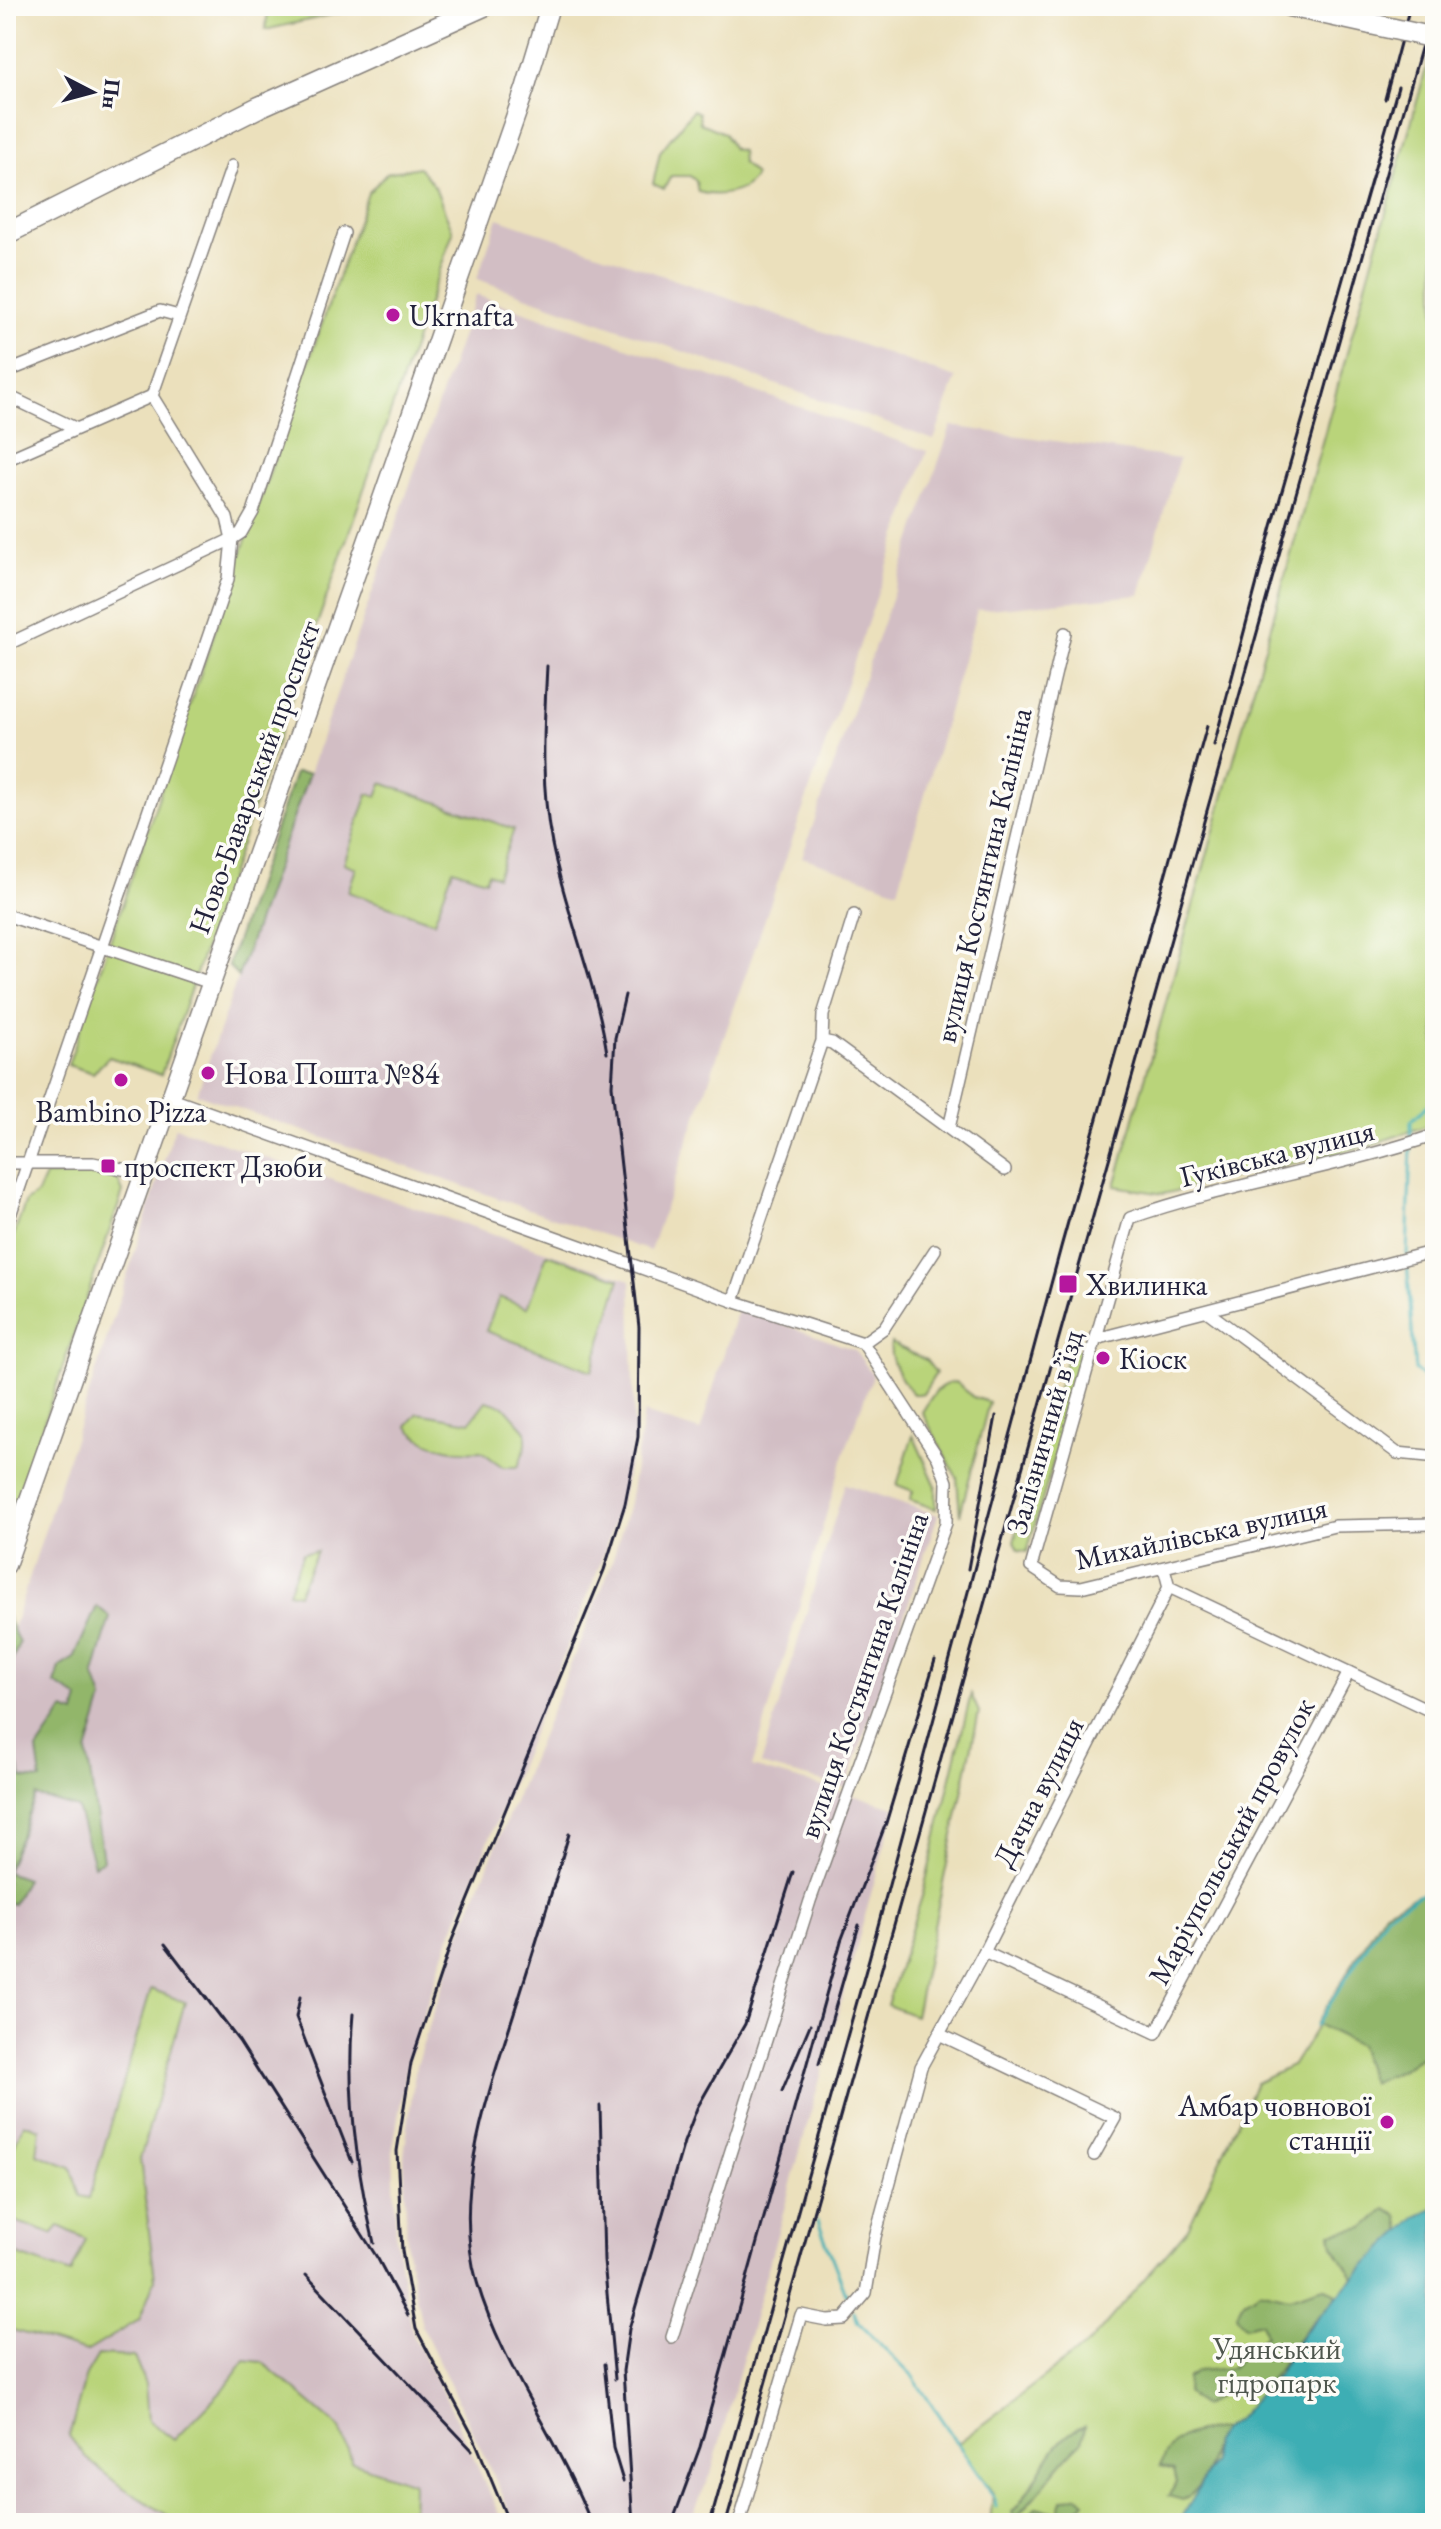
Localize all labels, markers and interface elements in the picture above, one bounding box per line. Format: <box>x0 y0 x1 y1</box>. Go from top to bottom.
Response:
north arrow <box>52 52 132 132</box>
text: Пн <box>95 78 127 111</box>
place label: Ukrnafta <box>409 296 514 335</box>
marker: Ukrnafta <box>384 306 402 324</box>
street label: Ново-Баварський проспект <box>179 615 329 939</box>
street label: вулиця Костянтина Калініна <box>925 704 1041 1046</box>
place label: Нова Пошта №84 <box>224 1054 440 1093</box>
marker: Нова Пошта №84 <box>199 1064 217 1082</box>
marker: Bambino Pizza <box>112 1071 130 1089</box>
place label: Bambino Pizza <box>36 1092 206 1131</box>
street label: Гуківська вулиця <box>1176 1110 1378 1196</box>
place label: проспект Дзюби <box>124 1147 323 1186</box>
marker: проспект Дзюби <box>99 1157 117 1175</box>
place label: Хвилинка <box>1085 1265 1208 1304</box>
marker: Хвилинка <box>1057 1273 1079 1295</box>
street label: Залізничний в’їзд <box>996 1325 1092 1539</box>
place label: Кіоск <box>1119 1339 1187 1378</box>
marker: Кіоск <box>1094 1349 1112 1367</box>
street label: Михайлівська вулиця <box>1071 1487 1331 1579</box>
street label: вулиця Костянтина Калініна <box>789 1507 937 1843</box>
street label: Маріупольський провулок <box>1139 1691 1323 1991</box>
street label: Дачна вулиця <box>984 1710 1092 1874</box>
place label: Амбар човнової станції <box>1177 2086 1372 2159</box>
marker: Амбар човнової станції <box>1378 2113 1396 2131</box>
park label: Удянський гідропарк <box>1212 2329 1341 2402</box>

